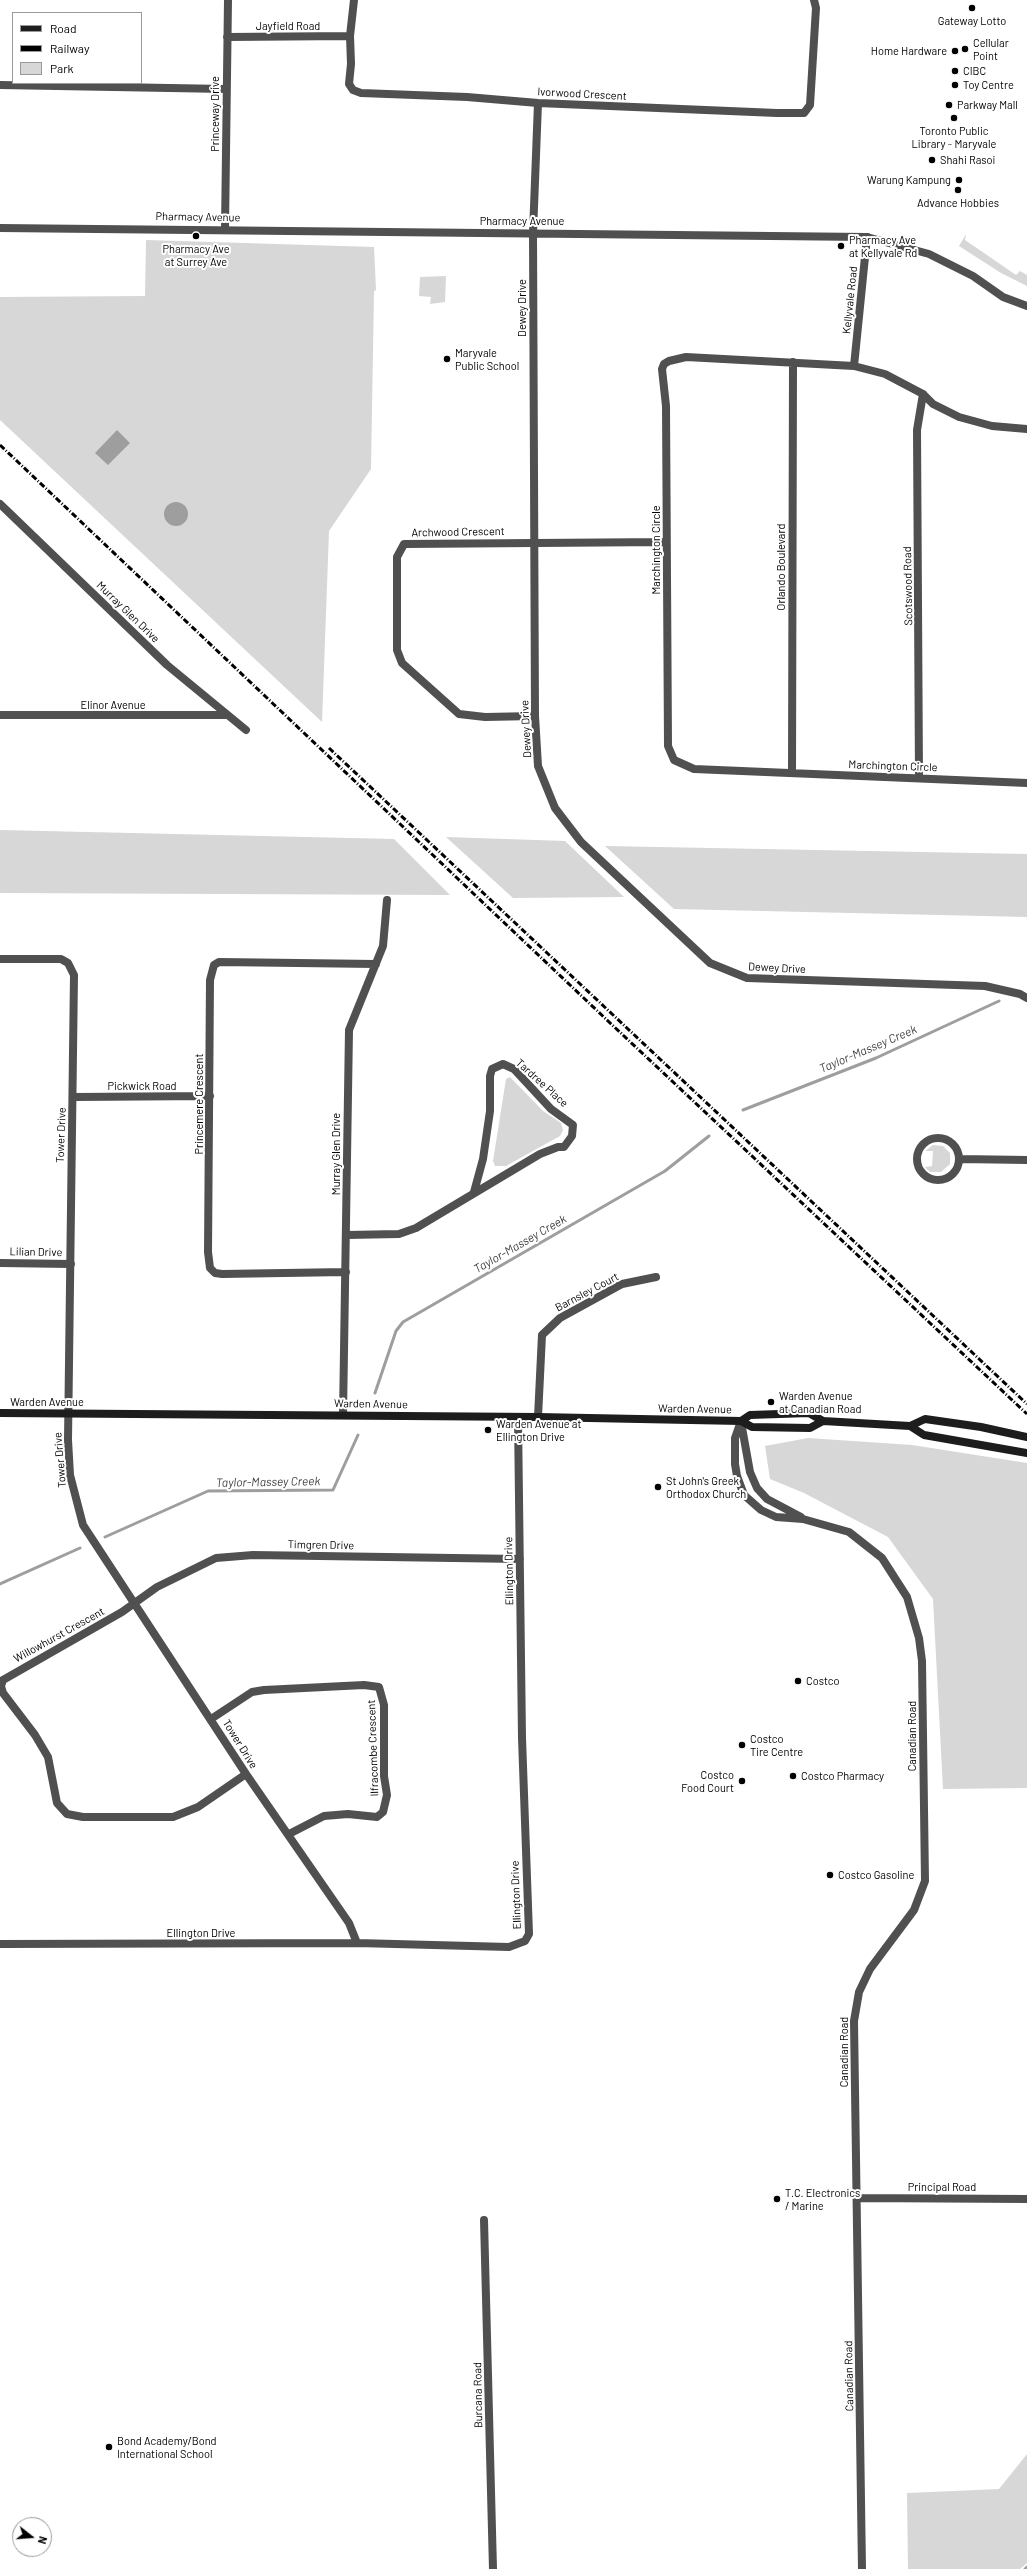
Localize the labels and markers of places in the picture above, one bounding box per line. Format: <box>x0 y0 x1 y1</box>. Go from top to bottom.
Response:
marker: Gateway Lotto <box>967 3 977 13</box>
place label: Gateway Lotto <box>938 14 1006 28</box>
place label: Cellular Point <box>973 36 1009 62</box>
place label: Home Hardware <box>871 44 947 58</box>
marker: Cellular Point <box>960 44 970 54</box>
marker: Home Hardware <box>950 46 960 56</box>
place label: CIBC <box>963 64 986 78</box>
marker: CIBC <box>950 66 960 76</box>
place label: Toy Centre <box>963 78 1014 92</box>
marker: Toy Centre <box>950 80 960 90</box>
place label: Parkway Mall <box>957 98 1018 112</box>
marker: Parkway Mall <box>944 100 954 110</box>
marker: Toronto Public Library - Maryvale <box>949 113 959 123</box>
place label: Toronto Public Library - Maryvale <box>912 124 996 150</box>
place label: Shahi Rasoi <box>940 153 995 167</box>
marker: Shahi Rasoi <box>927 155 937 165</box>
place label: Warung Kampung <box>867 173 951 187</box>
marker: Warung Kampung <box>954 175 964 185</box>
marker: Advance Hobbies <box>953 185 963 195</box>
place label: Advance Hobbies <box>917 196 999 210</box>
marker: Pharmacy Ave at Surrey Ave <box>191 231 201 241</box>
place label: Pharmacy Ave at Kellyvale Rd <box>849 233 917 259</box>
marker: Pharmacy Ave at Kellyvale Rd <box>836 241 846 251</box>
place label: Pharmacy Ave at Surrey Ave <box>163 242 229 268</box>
place label: Maryvale Public School <box>455 346 519 372</box>
marker: Maryvale Public School <box>442 354 452 364</box>
place label: Warden Avenue at Canadian Road <box>779 1389 861 1415</box>
marker: Warden Avenue at Canadian Road <box>766 1397 776 1407</box>
place label: Warden Avenue at Ellington Drive <box>496 1417 581 1443</box>
marker: Warden Avenue at Ellington Drive <box>483 1425 493 1435</box>
place label: St John's Greek Orthodox Church <box>666 1474 746 1500</box>
marker: St John's Greek Orthodox Church <box>653 1482 663 1492</box>
place label: Costco <box>806 1674 839 1688</box>
marker: Costco <box>793 1676 803 1686</box>
place label: Costco Tire Centre <box>750 1732 803 1758</box>
marker: Costco Tire Centre <box>737 1740 747 1750</box>
place label: Costco Food Court <box>681 1768 734 1794</box>
place label: Costco Pharmacy <box>801 1769 884 1783</box>
marker: Costco Pharmacy <box>788 1771 798 1781</box>
marker: Costco Food Court <box>737 1776 747 1786</box>
place label: Costco Gasoline <box>838 1868 914 1882</box>
marker: Costco Gasoline <box>825 1870 835 1880</box>
place label: T.C. Electronics / Marine <box>785 2186 860 2212</box>
marker: T.C. Electronics / Marine <box>772 2194 782 2204</box>
place label: Bond Academy/Bond International School <box>117 2434 217 2460</box>
marker: Bond Academy/Bond International School <box>104 2442 114 2452</box>

